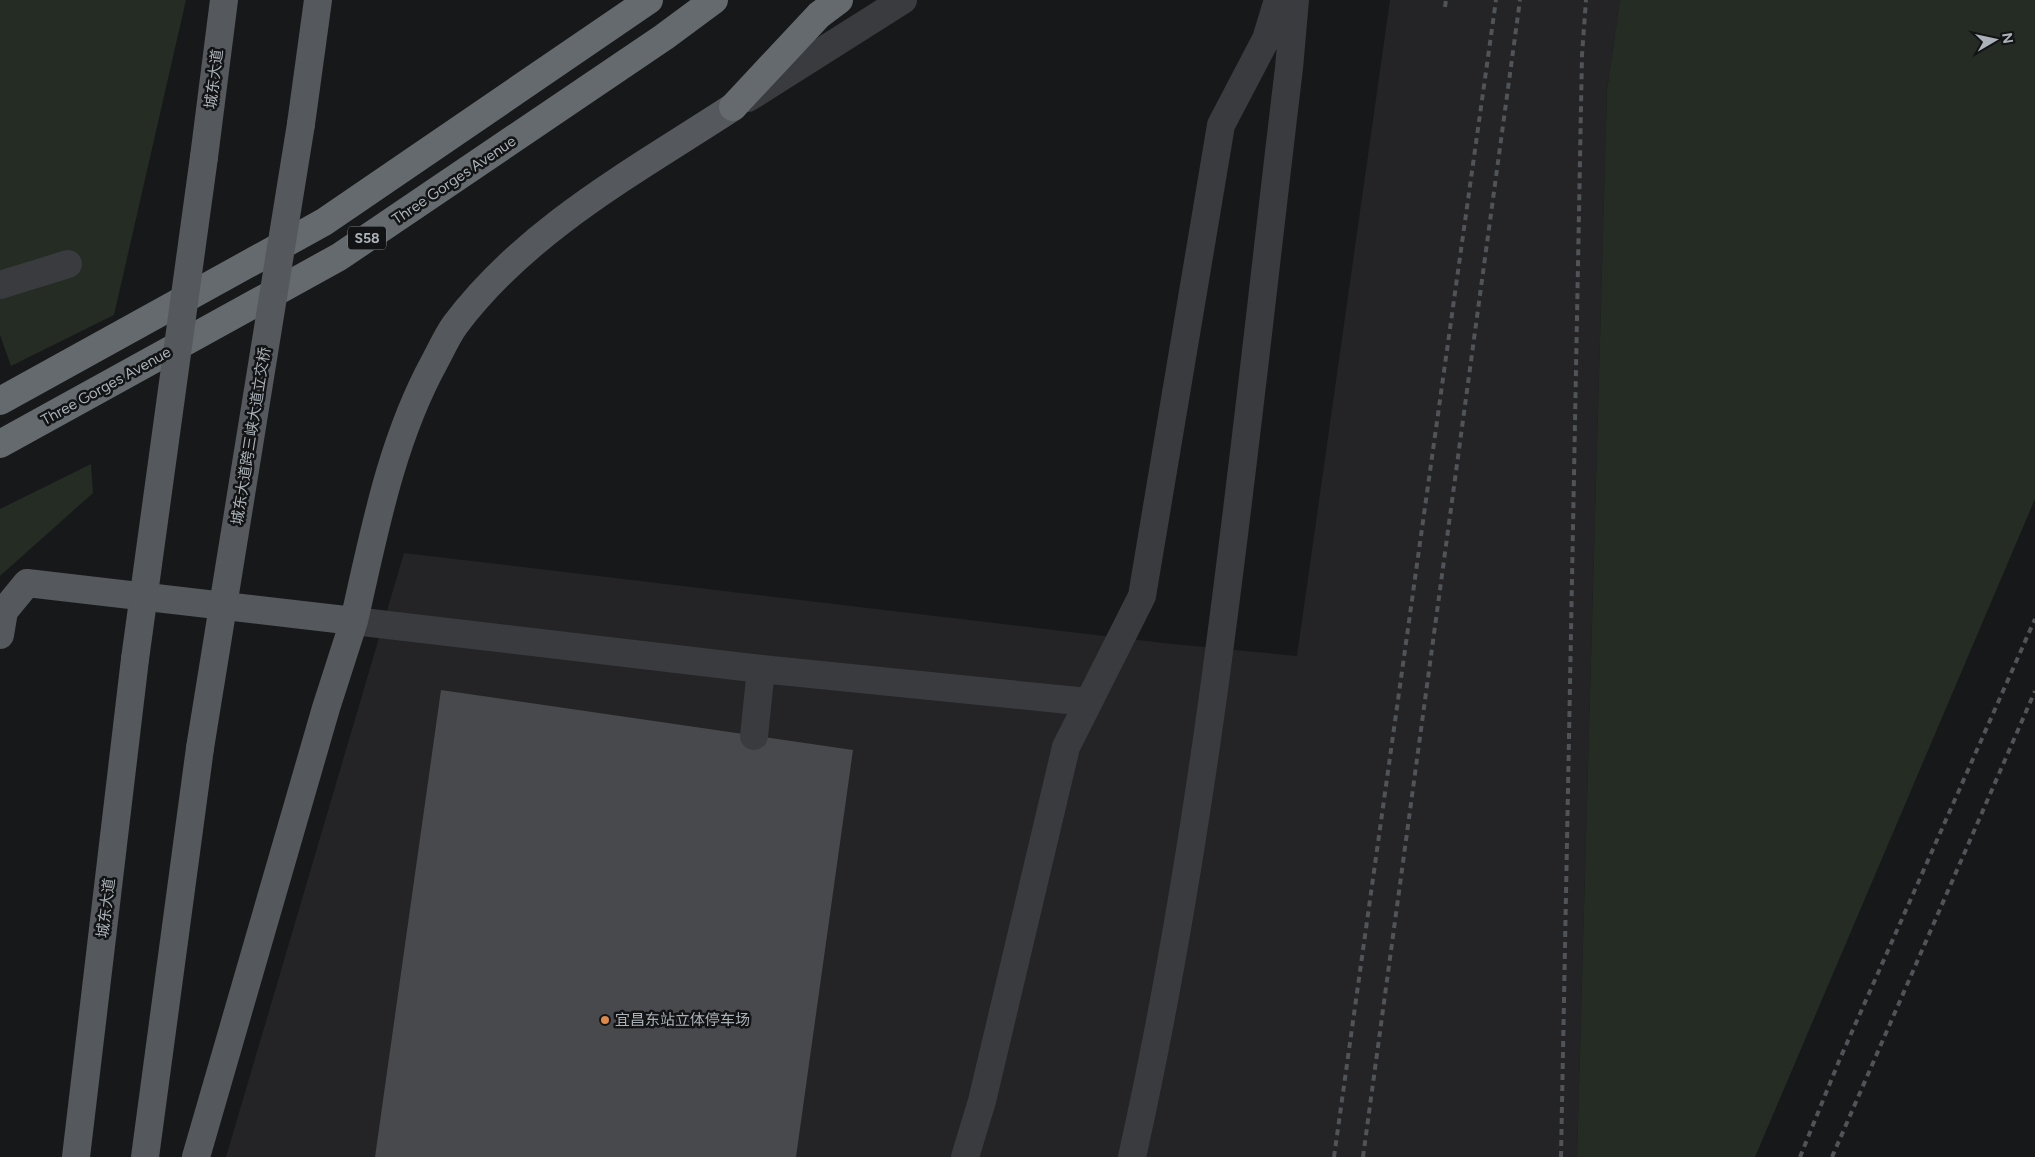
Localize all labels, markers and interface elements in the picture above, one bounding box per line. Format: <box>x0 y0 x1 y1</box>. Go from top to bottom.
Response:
north arrow <box>1970 15 2020 65</box>
text: N <box>1998 31 2017 45</box>
street label: 城东大道 <box>201 48 227 110</box>
street label: Three Gorges Avenue <box>389 132 519 228</box>
road number: S58 <box>348 227 386 250</box>
street label: Three Gorges Avenue <box>38 343 174 429</box>
street label: 城东大道跨三峡大道立交桥 <box>228 346 274 526</box>
street label: 城东大道 <box>93 877 119 939</box>
place label: 宜昌东站立体停车场 <box>615 1011 750 1029</box>
marker: 宜昌东站立体停车场 <box>599 1014 611 1026</box>

